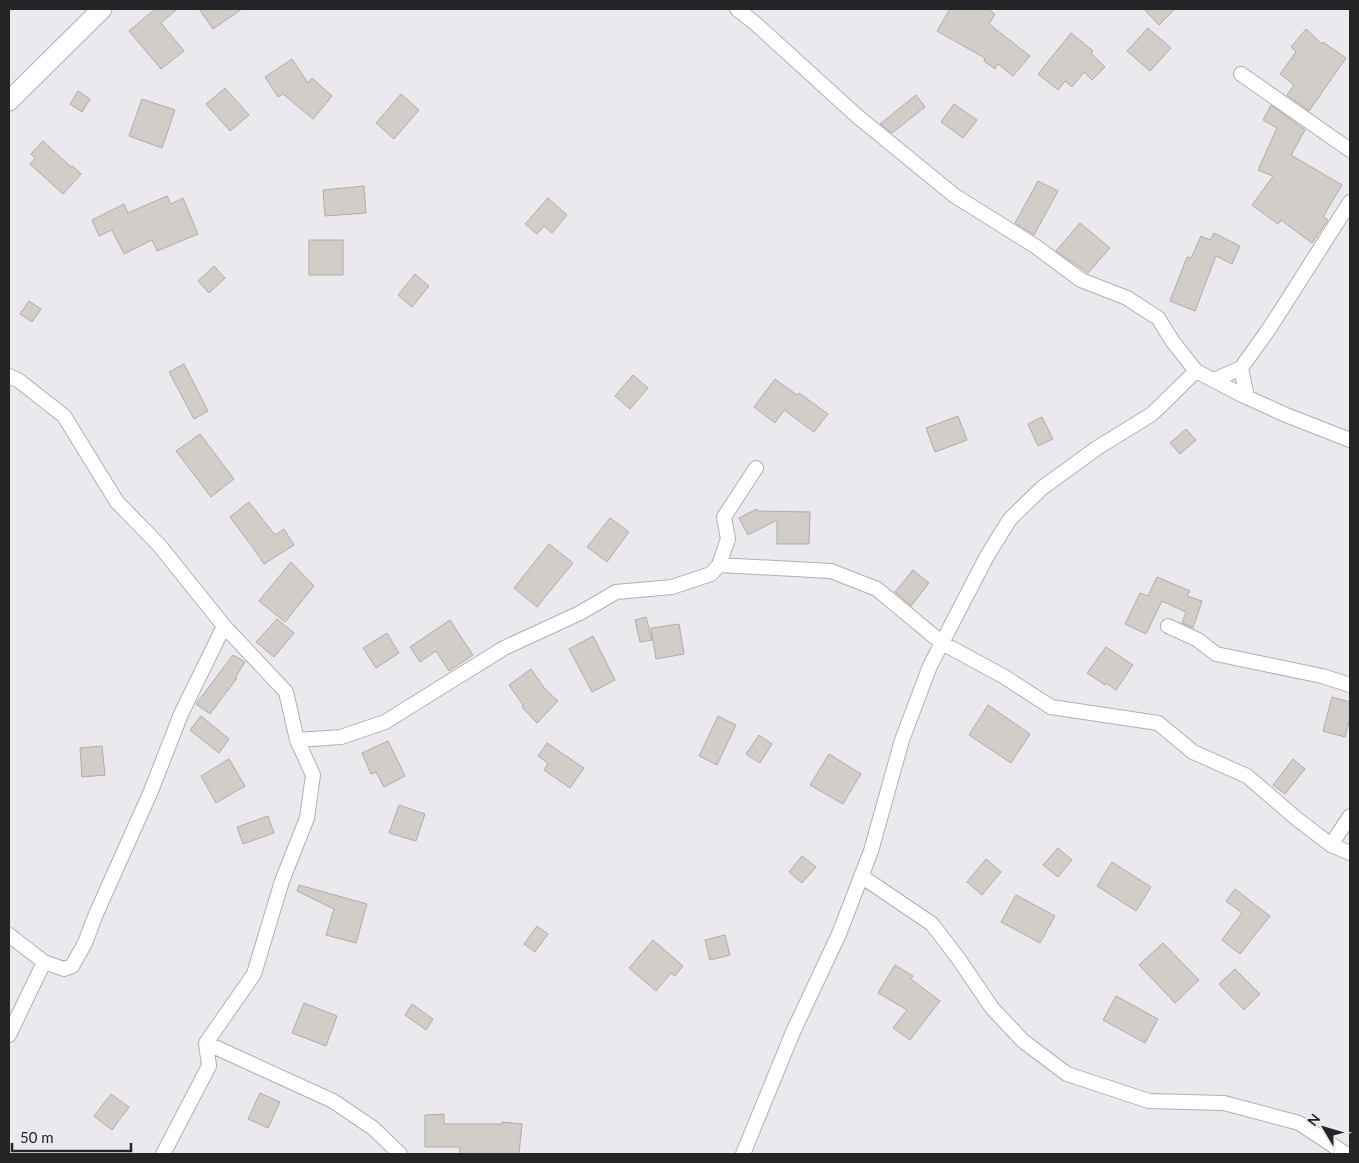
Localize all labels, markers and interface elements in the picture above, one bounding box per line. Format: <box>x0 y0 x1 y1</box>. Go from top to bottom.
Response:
north arrow <box>1299 1103 1349 1153</box>
text: N <box>1303 1110 1323 1129</box>
scale bar <box>12 1120 131 1152</box>
text: 50 m <box>20 1128 54 1146</box>

